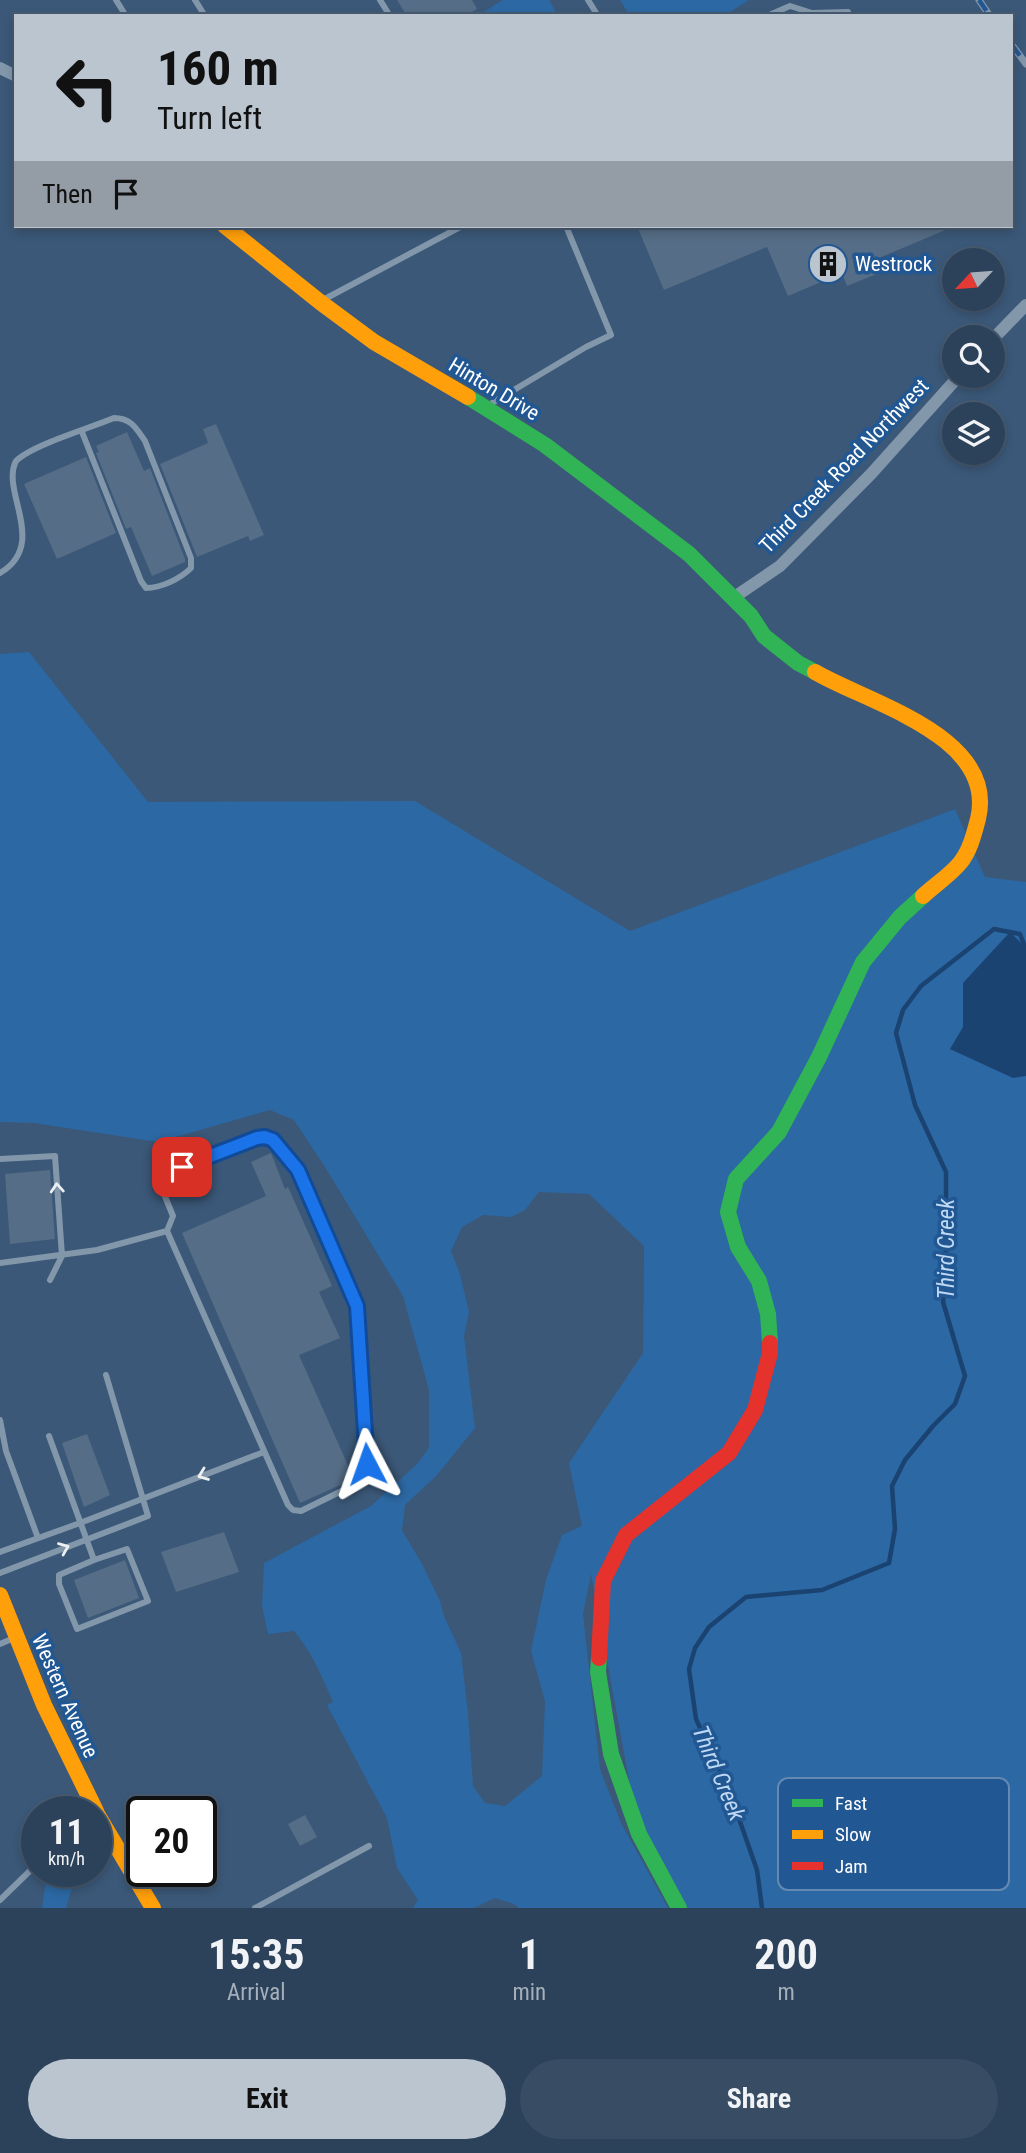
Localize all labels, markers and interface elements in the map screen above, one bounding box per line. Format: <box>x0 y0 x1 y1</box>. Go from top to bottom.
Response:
text: 160 m <box>157 40 279 97</box>
icon: left <box>42 42 133 133</box>
text: Turn left <box>157 99 262 137</box>
icon: arrive <box>107 175 145 213</box>
text: Then <box>42 179 93 209</box>
building icon: Westrock <box>807 243 849 285</box>
north arrow <box>942 248 1004 312</box>
map controls <box>942 248 1005 465</box>
place label: Westrock <box>855 252 933 276</box>
button: search <box>942 325 1005 388</box>
street label: Hinton Drive <box>444 353 544 425</box>
street label: Third Creek Road Northwest <box>755 374 933 558</box>
button: layers <box>942 402 1005 465</box>
pin <box>152 1137 212 1197</box>
icon: arrive <box>163 1148 201 1186</box>
one-way arrow <box>50 1182 65 1193</box>
water label: Third Creek <box>933 1198 960 1299</box>
position arrow <box>330 1427 404 1501</box>
one-way arrow <box>198 1467 210 1481</box>
one-way arrow <box>57 1543 69 1557</box>
street label: Western Avenue <box>27 1630 103 1762</box>
water label: Third Creek <box>686 1722 751 1826</box>
legend <box>778 1778 1009 1890</box>
text: Fast <box>835 1792 867 1815</box>
speed limit sign: 20 <box>126 1796 217 1887</box>
text: 11 <box>49 1812 84 1853</box>
text: Slow <box>835 1823 871 1846</box>
text: km/h <box>48 1848 85 1869</box>
text: Jam <box>835 1855 868 1878</box>
text: 15:35 <box>208 1930 304 1979</box>
text: 1 <box>519 1930 540 1979</box>
text: 200 <box>754 1930 818 1979</box>
text: Arrival <box>227 1979 285 2006</box>
text: min <box>512 1979 546 2006</box>
text: m <box>777 1979 795 2006</box>
button: Exit <box>28 2059 506 2139</box>
button: Share <box>520 2059 998 2139</box>

